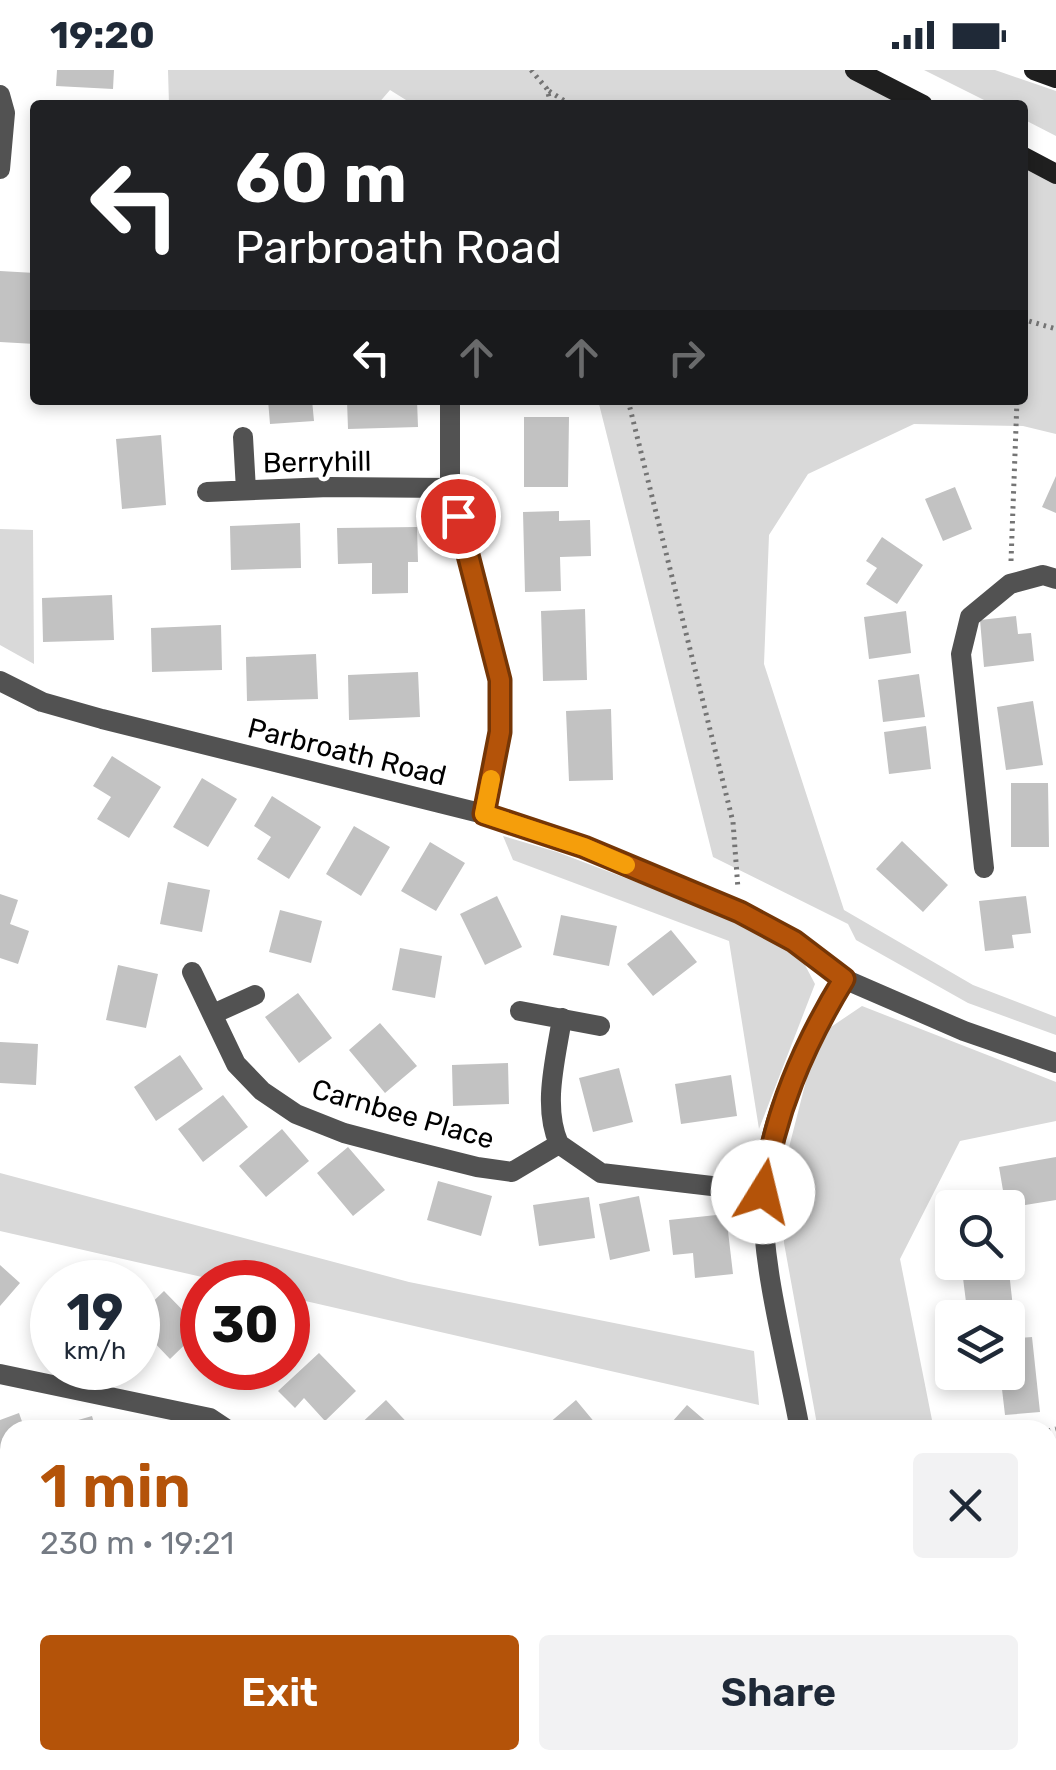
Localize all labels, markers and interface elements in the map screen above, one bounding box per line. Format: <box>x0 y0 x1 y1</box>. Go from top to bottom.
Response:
text: 19:20 <box>50 12 155 58</box>
text: 60 m <box>235 137 407 220</box>
icon: left <box>70 140 200 270</box>
text: Parbroath Road <box>235 221 562 274</box>
icon: left <box>344 330 399 385</box>
icon: ahead <box>449 330 504 385</box>
icon: ahead <box>554 330 609 385</box>
icon: right <box>659 330 714 385</box>
street label: Berryhill <box>262 445 372 479</box>
pin <box>416 474 501 559</box>
icon: arrive <box>431 489 486 544</box>
street label: Parbroath Road <box>244 711 450 793</box>
street label: Carnbee Place <box>308 1072 498 1156</box>
position arrow <box>711 1140 815 1244</box>
map controls <box>935 1190 1025 1390</box>
button: search <box>935 1190 1025 1280</box>
speed limit sign: 30 <box>180 1260 310 1390</box>
text: 19 <box>67 1283 123 1343</box>
button: layers <box>935 1300 1025 1390</box>
text: km/h <box>64 1336 126 1365</box>
text: 1 min <box>40 1451 191 1522</box>
button: close <box>913 1453 1018 1558</box>
text: 230 m · 19:21 <box>40 1524 234 1562</box>
button: Exit <box>40 1635 519 1750</box>
button: Share <box>539 1635 1018 1750</box>

